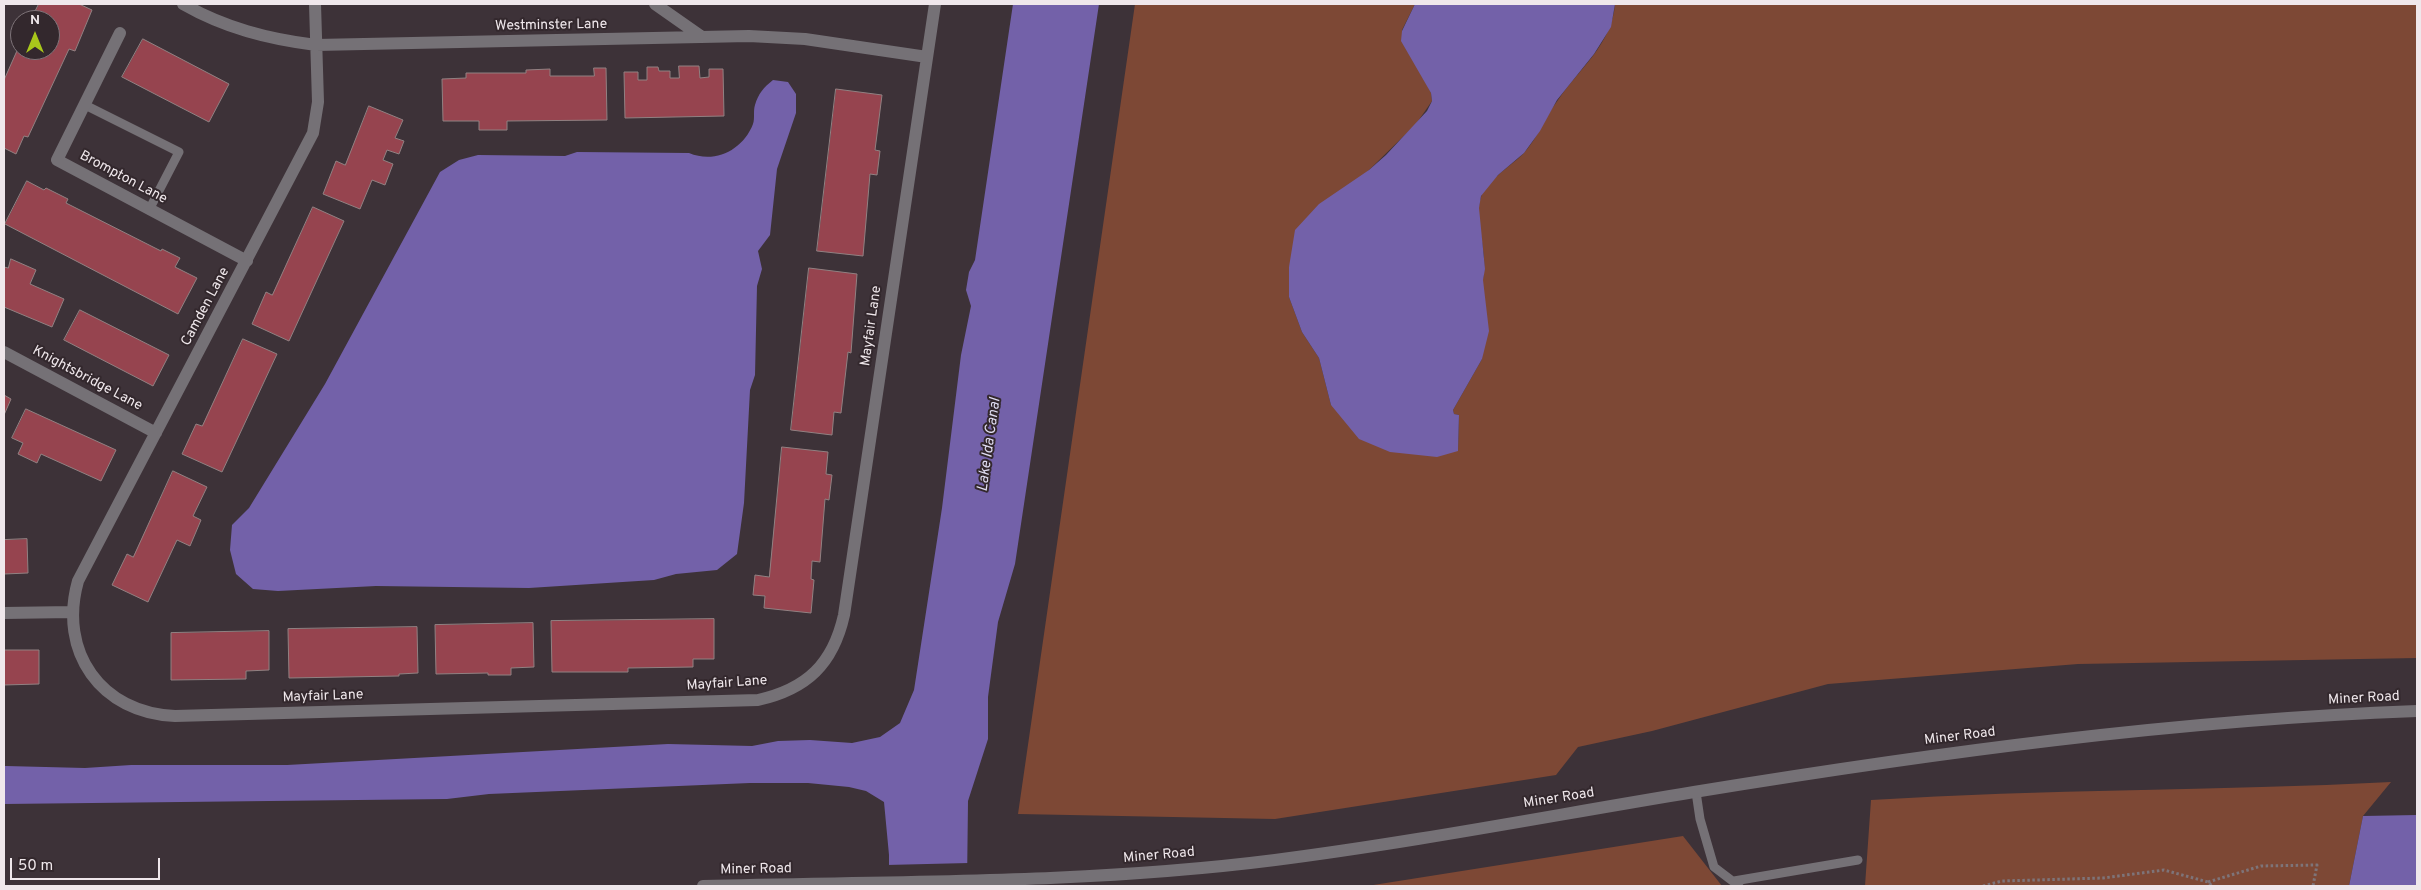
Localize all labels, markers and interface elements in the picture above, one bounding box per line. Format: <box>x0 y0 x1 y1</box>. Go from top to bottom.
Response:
north arrow <box>10 10 60 60</box>
text: N <box>30 12 40 29</box>
street label: Westminster Lane <box>495 17 607 35</box>
street label: Brompton Lane <box>76 148 170 208</box>
street label: Camden Lane <box>178 265 234 349</box>
street label: Mayfair Lane <box>858 285 886 367</box>
street label: Knightsbridge Lane <box>29 343 145 415</box>
water label: Lake Ida Canal <box>975 397 1005 493</box>
street label: Mayfair Lane <box>686 673 768 695</box>
street label: Mayfair Lane <box>282 687 364 707</box>
street label: Miner Road <box>2328 689 2400 709</box>
street label: Miner Road <box>1923 724 1997 750</box>
street label: Miner Road <box>1522 785 1596 813</box>
street label: Miner Road <box>1123 845 1195 867</box>
scale bar <box>12 848 162 880</box>
text: 50 m <box>18 857 53 876</box>
street label: Miner Road <box>720 861 792 879</box>

